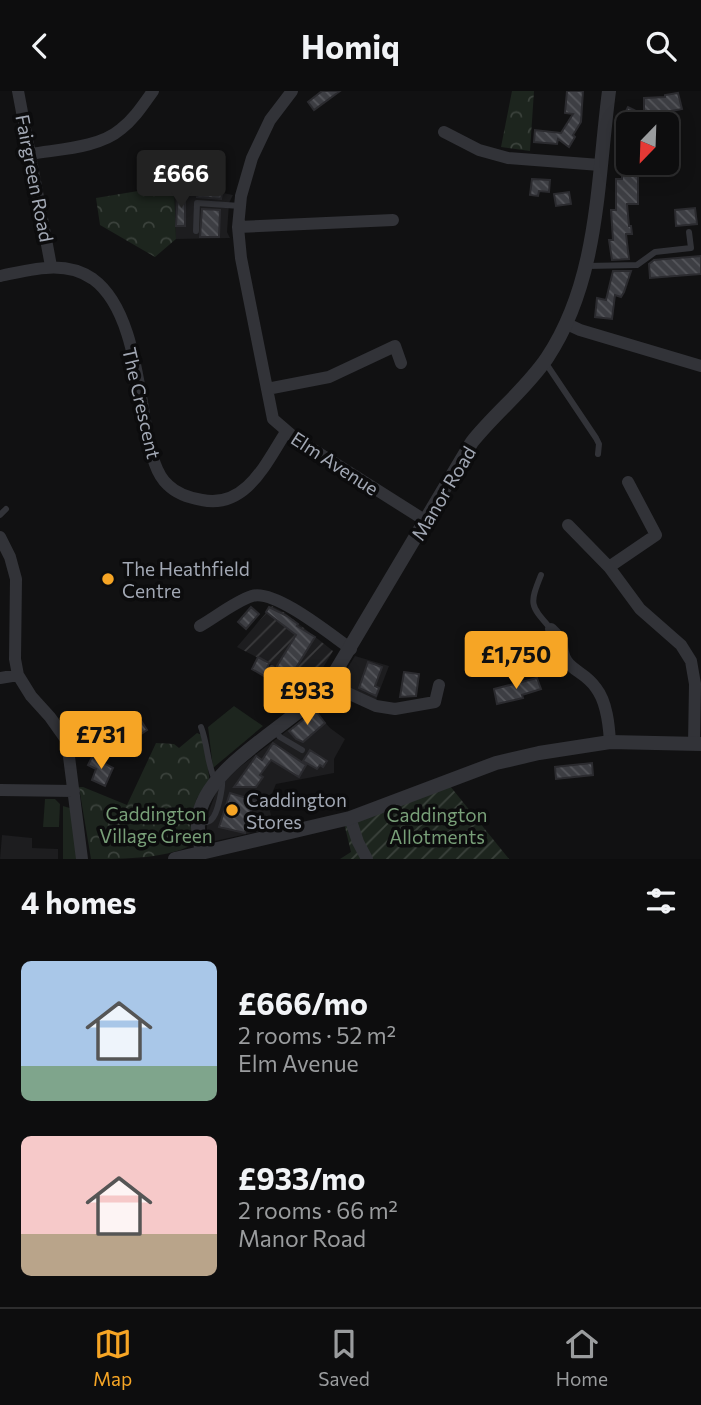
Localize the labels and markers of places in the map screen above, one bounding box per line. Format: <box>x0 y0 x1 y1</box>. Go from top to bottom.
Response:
pin: £666 <box>140 151 222 210</box>
place label: The Heathfield Centre <box>122 557 250 602</box>
marker: The Heathfield Centre <box>100 571 116 587</box>
pin: £1,750 <box>459 631 573 691</box>
pin: £933 <box>266 667 348 727</box>
pin: £731 <box>60 711 142 771</box>
place label: Caddington Stores <box>246 788 347 833</box>
marker: Caddington Stores <box>224 802 240 818</box>

